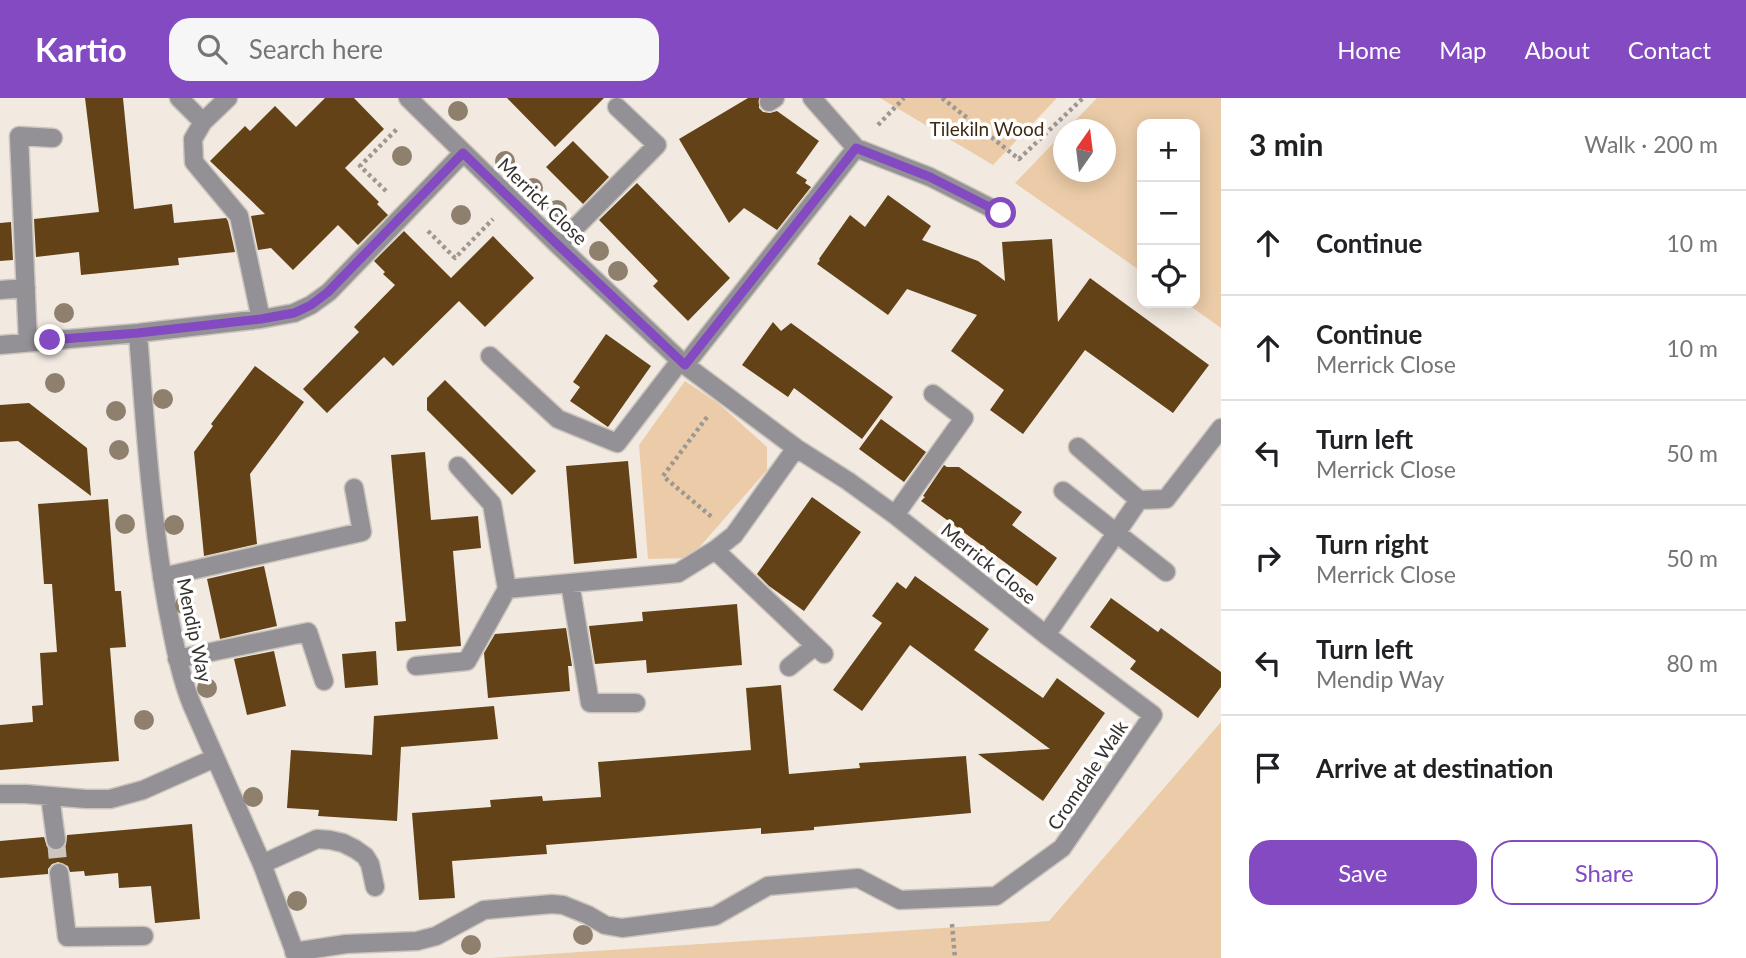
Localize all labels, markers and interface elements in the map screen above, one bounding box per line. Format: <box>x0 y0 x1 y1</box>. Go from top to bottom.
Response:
search box <box>169 18 659 81</box>
text: Kartio <box>35 29 127 69</box>
icon: search <box>193 30 231 68</box>
text: Search here <box>249 33 383 65</box>
text: Home <box>1337 35 1401 64</box>
text: Map <box>1439 35 1487 64</box>
text: About <box>1525 35 1590 64</box>
text: Contact <box>1628 35 1711 64</box>
park label: Tilekiln Wood <box>930 117 1044 140</box>
north arrow <box>1053 119 1116 182</box>
map controls <box>1137 119 1200 308</box>
button: + <box>1137 119 1200 182</box>
text: 3 min <box>1249 126 1323 162</box>
text: Walk · 200 m <box>1584 130 1718 158</box>
street label: Merrick Close <box>493 153 593 249</box>
button: − <box>1137 182 1200 245</box>
route start <box>985 197 1016 228</box>
icon: ahead <box>1249 224 1287 262</box>
text: Continue <box>1316 227 1422 259</box>
text: 10 m <box>1667 229 1718 257</box>
button: locate <box>1137 245 1200 308</box>
text: Continue <box>1316 318 1422 350</box>
route end <box>34 324 65 355</box>
icon: ahead <box>1249 329 1287 367</box>
text: 10 m <box>1667 334 1718 362</box>
text: Merrick Close <box>1316 350 1456 378</box>
text: Turn left <box>1316 423 1413 455</box>
icon: left <box>1249 434 1287 472</box>
text: 50 m <box>1667 439 1718 467</box>
text: Merrick Close <box>1316 455 1456 483</box>
street label: Merrick Close <box>937 518 1041 608</box>
text: Turn right <box>1316 528 1429 560</box>
icon: right <box>1249 539 1287 577</box>
text: 50 m <box>1667 544 1718 572</box>
text: Merrick Close <box>1316 560 1456 588</box>
street label: Mendip Way <box>173 576 217 684</box>
text: Turn left <box>1316 633 1413 665</box>
icon: left <box>1249 644 1287 682</box>
text: 80 m <box>1667 649 1718 677</box>
text: Mendip Way <box>1316 665 1444 693</box>
street label: Cromdale Walk <box>1042 716 1132 834</box>
icon: arrive <box>1249 749 1287 787</box>
text: Arrive at destination <box>1316 752 1553 784</box>
button: Save <box>1249 840 1477 905</box>
button: Share <box>1491 840 1718 905</box>

